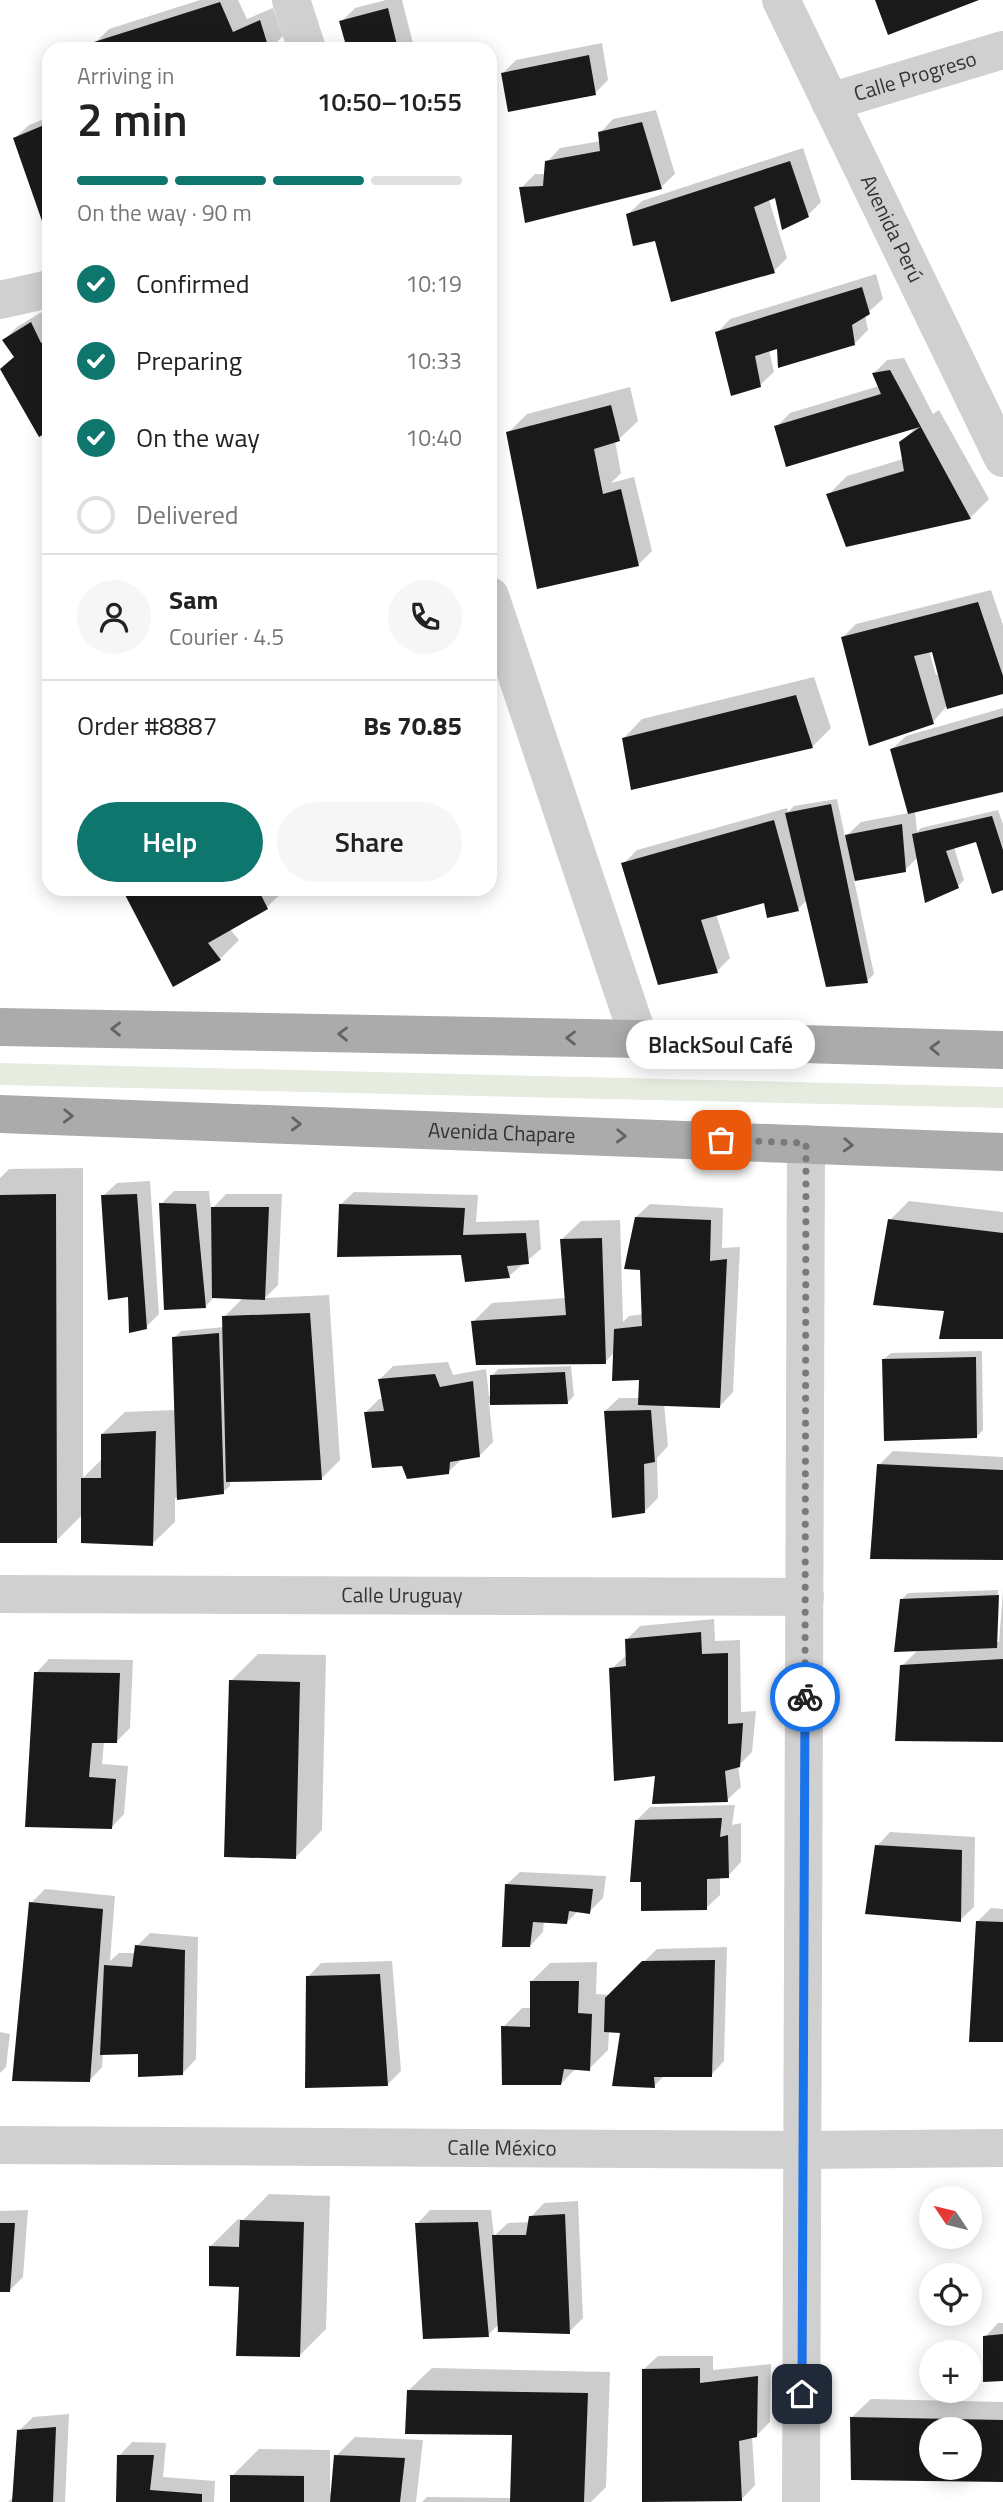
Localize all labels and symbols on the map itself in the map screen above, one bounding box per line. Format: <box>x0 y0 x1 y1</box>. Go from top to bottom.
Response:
street label: Calle Progreso <box>850 42 980 109</box>
street label: Avenida Perú <box>853 169 932 287</box>
callout: BlackSoul Café <box>626 1021 816 1070</box>
one-way arrow <box>110 1022 121 1037</box>
one-way arrow <box>337 1026 348 1041</box>
one-way arrow <box>565 1030 575 1046</box>
one-way arrow <box>929 1040 940 1056</box>
one-way arrow <box>63 1109 74 1124</box>
pin <box>691 1110 751 1170</box>
street label: Avenida Chapare <box>427 1113 576 1151</box>
one-way arrow <box>290 1117 301 1132</box>
one-way arrow <box>616 1129 627 1144</box>
one-way arrow <box>843 1138 854 1153</box>
street label: Calle Uruguay <box>341 1578 463 1611</box>
courier <box>770 1662 840 1732</box>
street label: Calle México <box>447 2131 557 2163</box>
north arrow <box>919 2186 982 2249</box>
pin <box>772 2364 832 2424</box>

